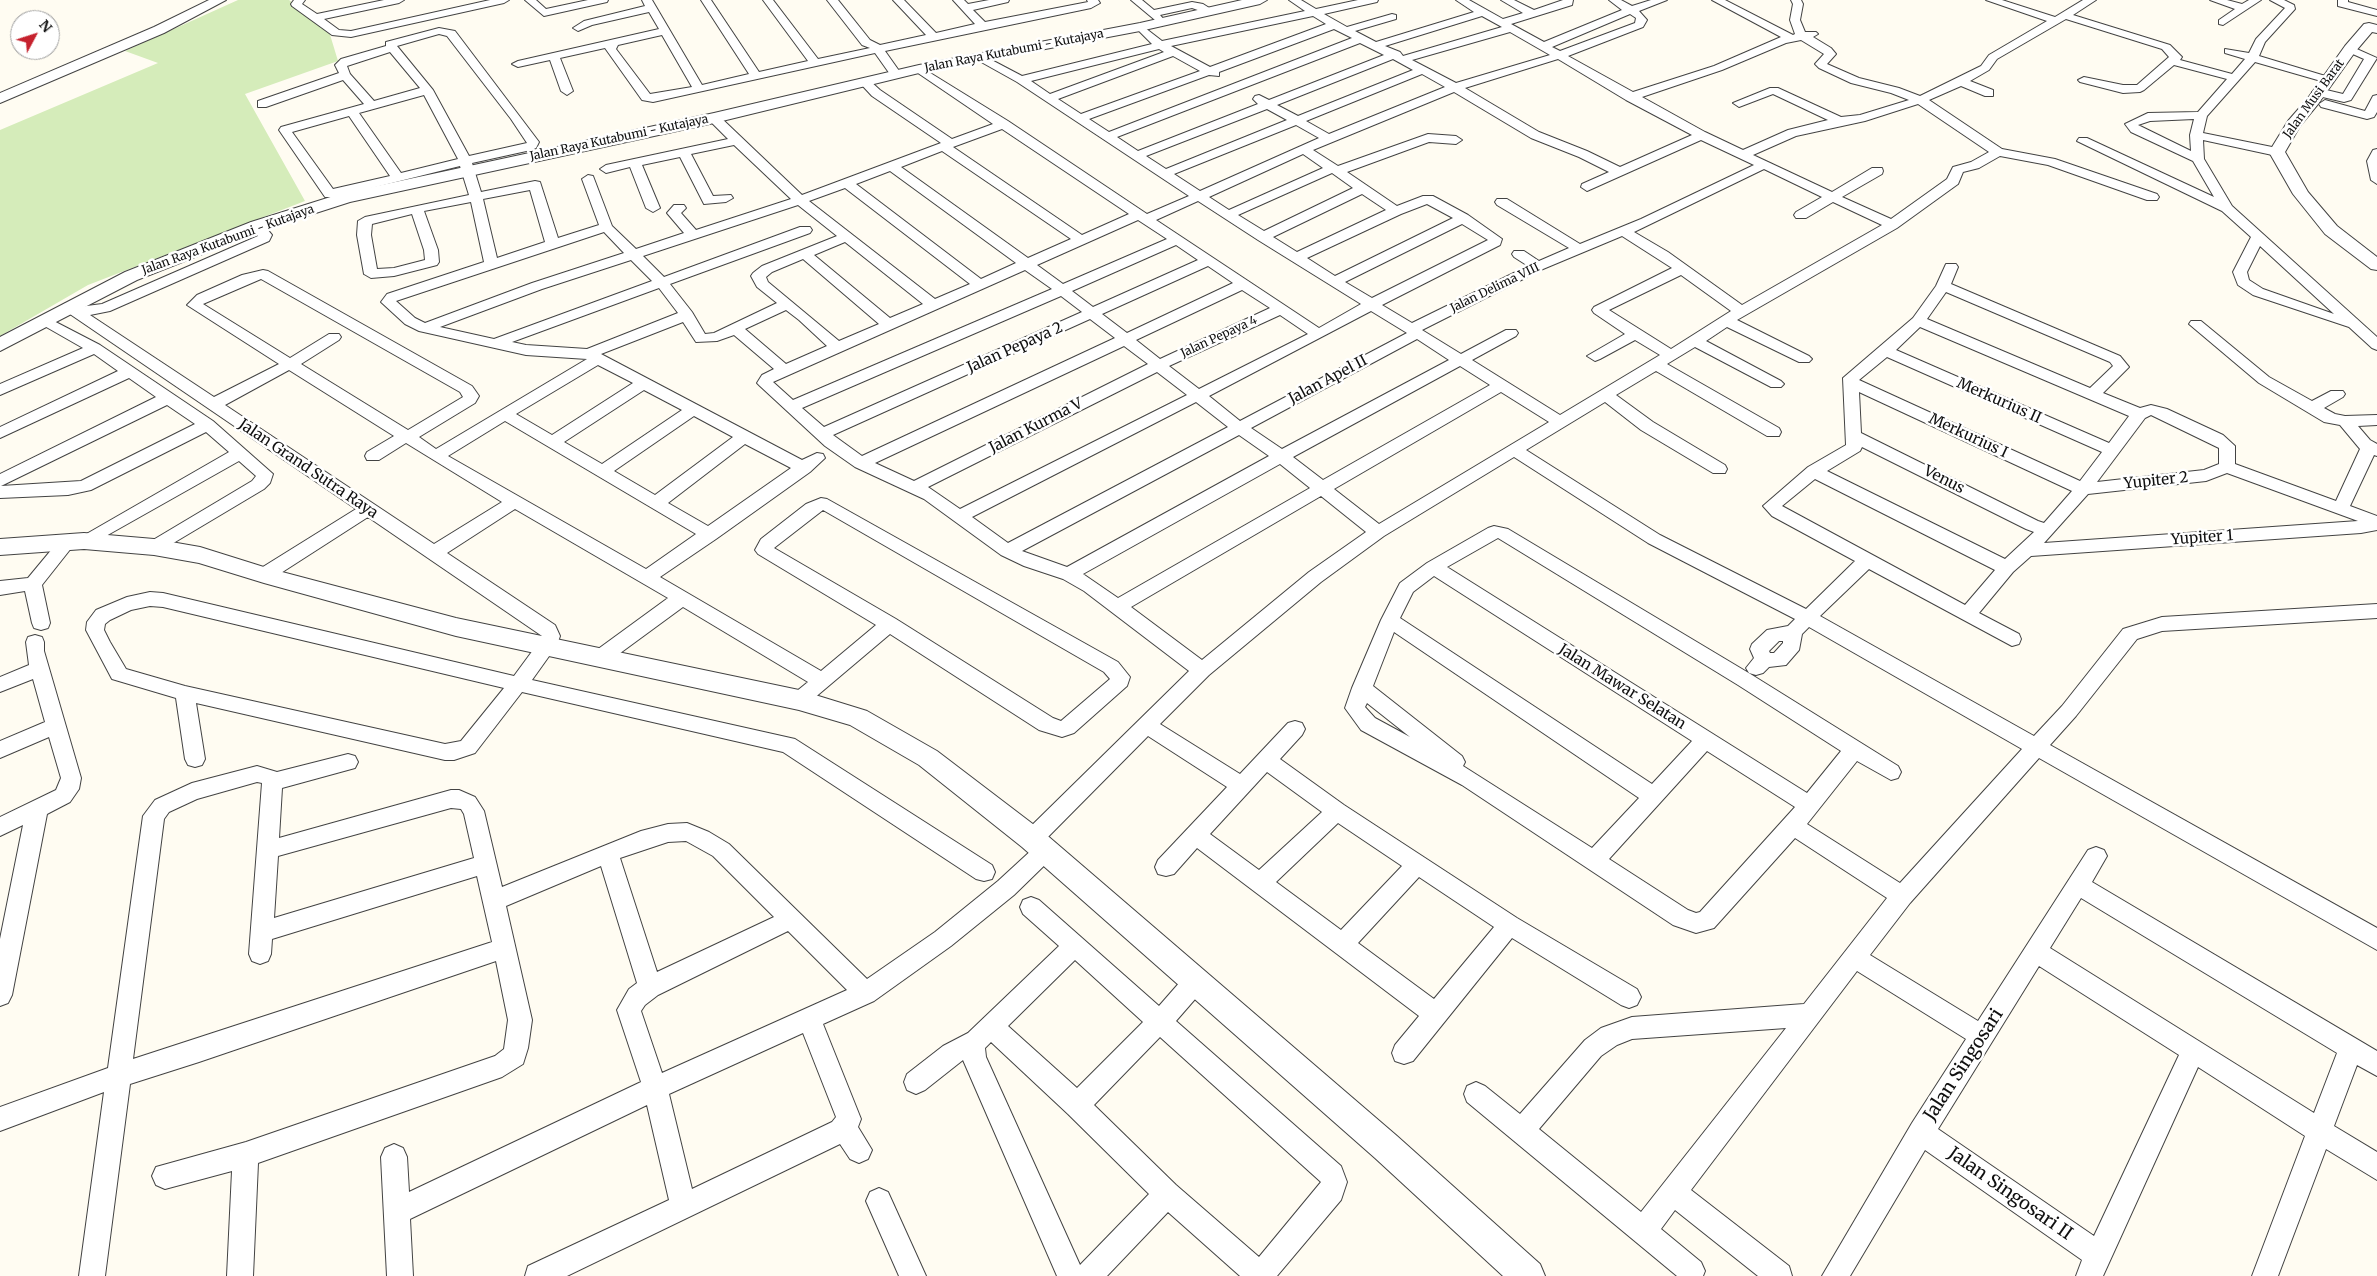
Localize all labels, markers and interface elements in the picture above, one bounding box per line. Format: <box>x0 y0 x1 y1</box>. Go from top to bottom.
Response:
north arrow <box>10 10 60 60</box>
text: N <box>35 16 56 36</box>
street label: Jalan Raya Kutabumi - Kutajaya <box>923 27 1105 75</box>
street label: Jalan Musi Barat <box>2280 57 2348 141</box>
street label: Jalan Raya Kutabumi - Kutajaya <box>528 112 710 164</box>
street label: Jalan Raya Kutabumi - Kutajaya <box>140 202 316 278</box>
street label: Jalan Delima VIII <box>1448 260 1542 316</box>
street label: Jalan Pepaya 4 <box>1179 313 1259 361</box>
street label: Jalan Pepaya 2 <box>964 319 1066 377</box>
street label: Jalan Apel II <box>1286 352 1370 408</box>
street label: Merkurius II <box>1954 374 2044 428</box>
street label: Jalan Kurma V <box>986 395 1086 457</box>
street label: Merkurius I <box>1926 410 2010 462</box>
street label: Jalan Grand Sutra Raya <box>235 416 381 522</box>
street label: Venus <box>1921 462 1967 498</box>
street label: Yupiter 2 <box>2123 469 2189 493</box>
street label: Yupiter 1 <box>2170 527 2234 549</box>
street label: Jalan Mawar Selatan <box>1555 641 1689 733</box>
street label: Jalan Singosari <box>1920 1005 2008 1125</box>
street label: Jalan Singosari II <box>1944 1143 2076 1245</box>

